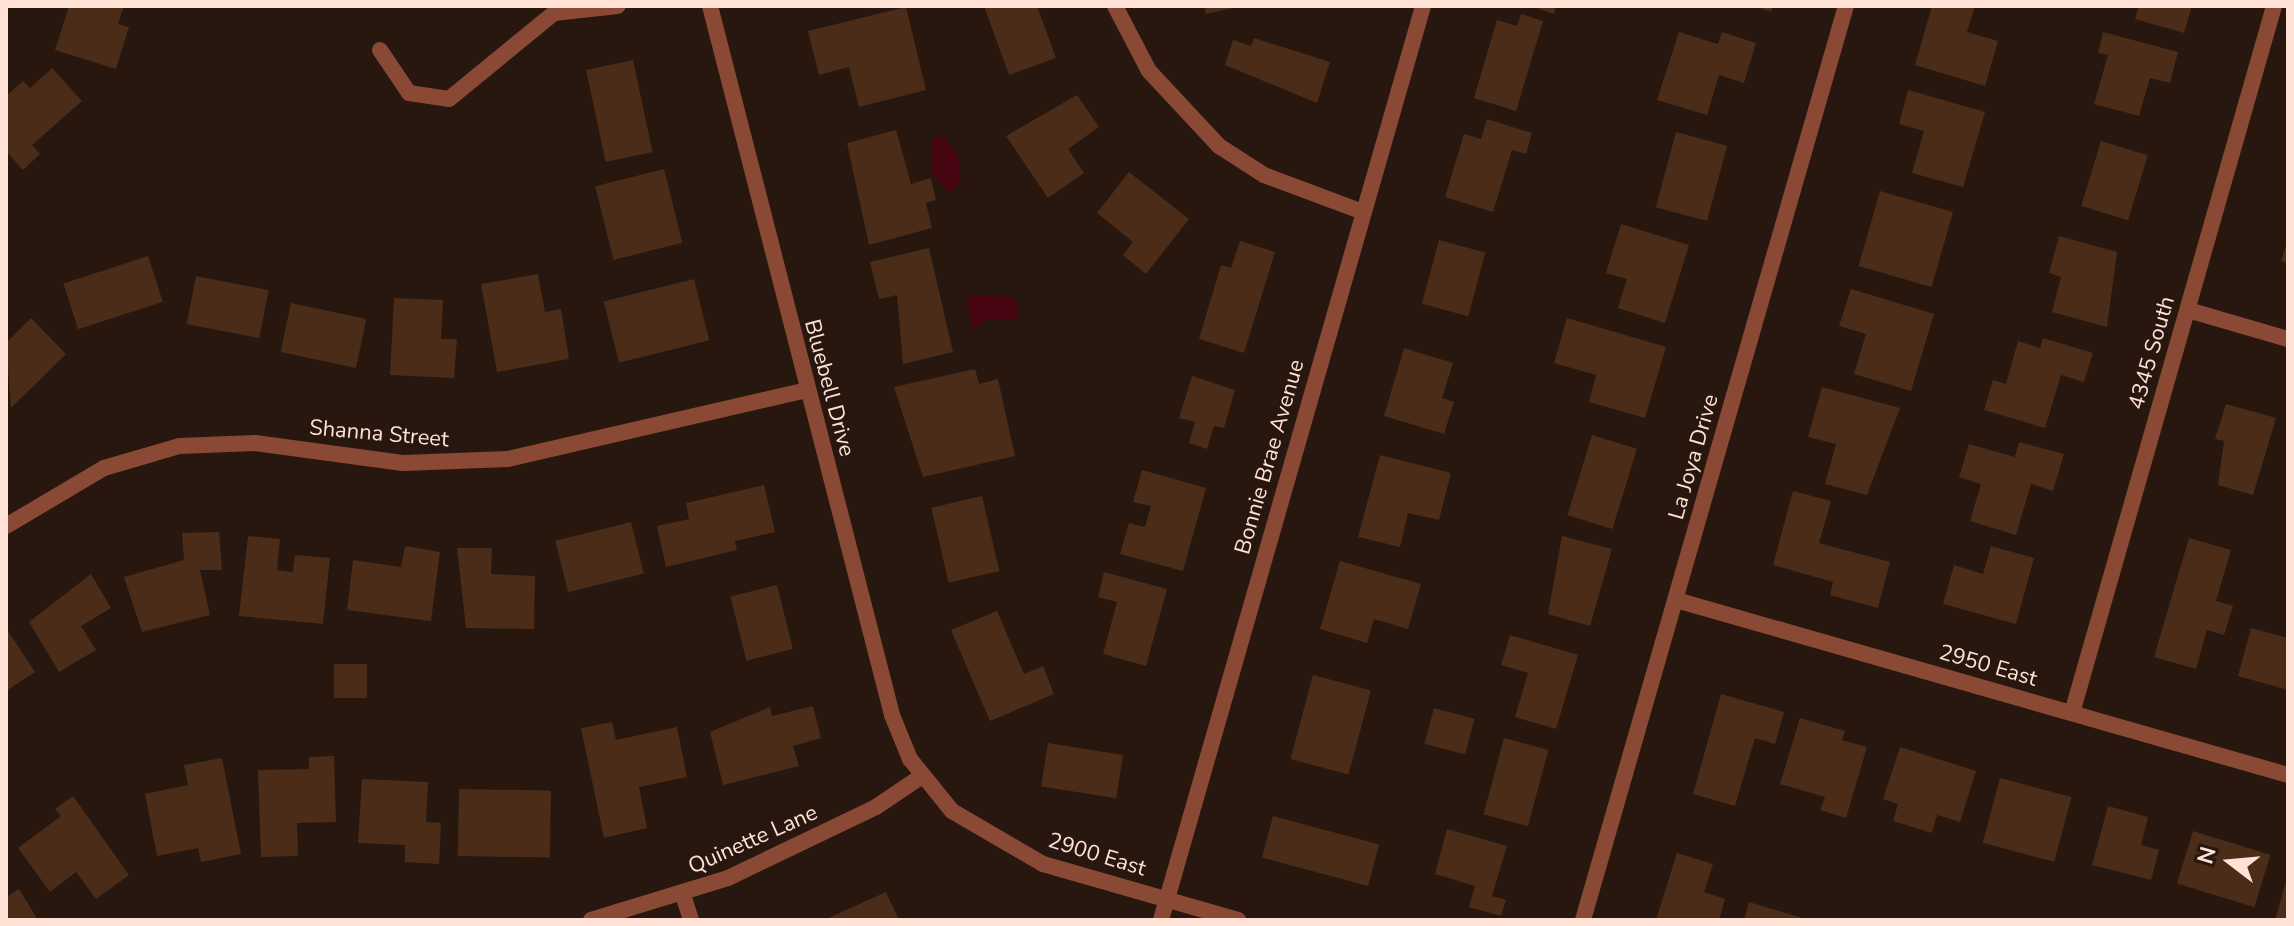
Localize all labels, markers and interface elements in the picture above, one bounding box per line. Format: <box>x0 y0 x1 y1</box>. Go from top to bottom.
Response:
street label: 4345 South <box>2123 293 2181 413</box>
street label: Bluebell Drive <box>798 317 860 459</box>
street label: Bonnie Brae Avenue <box>1230 357 1310 557</box>
street label: La Joya Drive <box>1664 391 1724 523</box>
street label: Shanna Street <box>308 415 450 453</box>
street label: 2950 East <box>1936 639 2040 693</box>
street label: Quinette Lane <box>684 800 822 880</box>
north arrow <box>2190 822 2270 902</box>
street label: 2900 East <box>1045 828 1149 882</box>
text: N <box>2190 843 2224 867</box>

